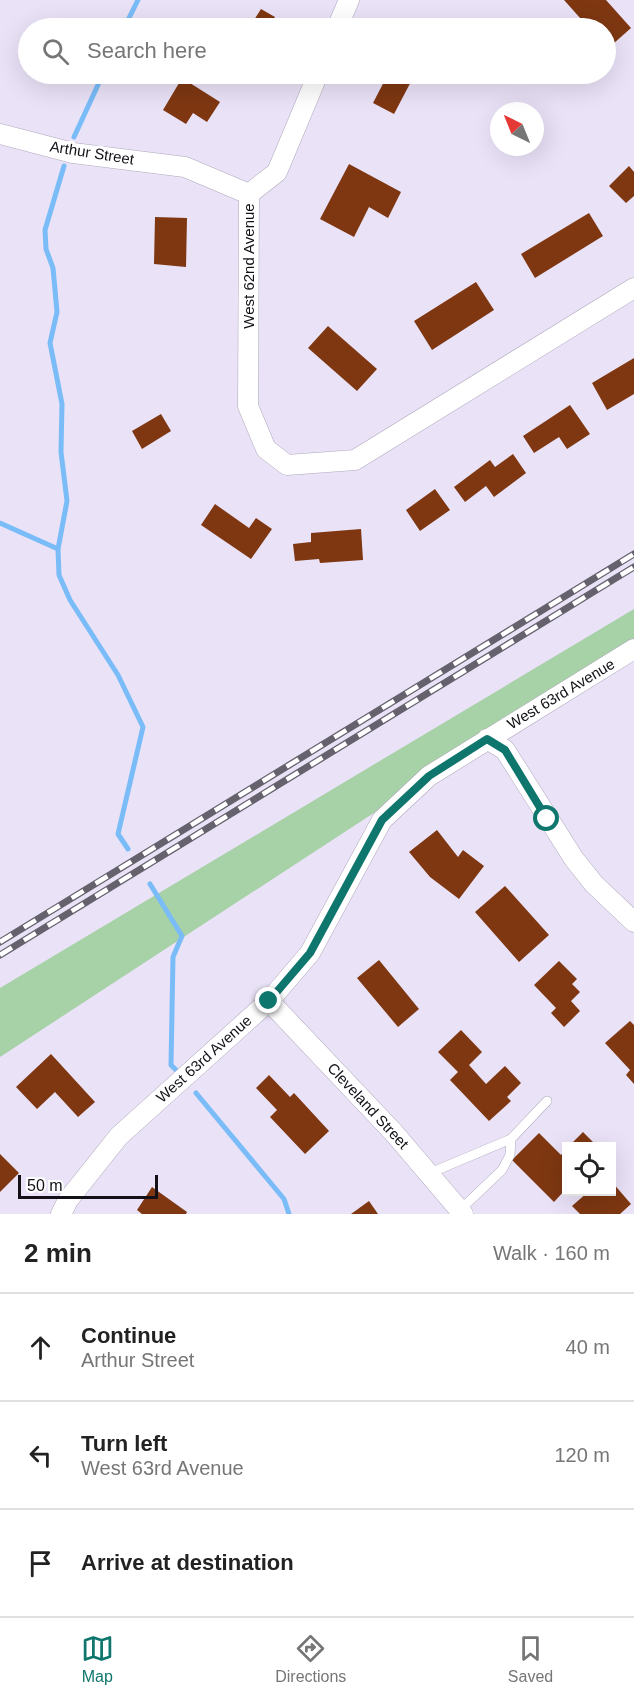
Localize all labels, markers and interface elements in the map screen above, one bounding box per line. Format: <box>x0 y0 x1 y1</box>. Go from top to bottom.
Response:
search box <box>18 18 616 84</box>
icon: search <box>39 35 72 68</box>
text: Search here <box>87 38 207 63</box>
north arrow <box>490 102 544 156</box>
street label: Arthur Street <box>49 137 136 168</box>
street label: West 62nd Avenue <box>240 203 257 329</box>
street label: West 63rd Avenue <box>504 655 617 732</box>
route start <box>533 805 559 831</box>
route end <box>255 987 281 1013</box>
street label: West 63rd Avenue <box>153 1011 255 1106</box>
street label: Cleveland Street <box>324 1059 413 1153</box>
map controls <box>562 1142 616 1196</box>
button: locate <box>562 1142 616 1196</box>
scale bar <box>18 1172 158 1200</box>
text: 50 m <box>27 1177 63 1194</box>
text: 2 min <box>24 1238 92 1268</box>
text: Walk · 160 m <box>493 1242 610 1264</box>
text: Continue <box>81 1323 176 1348</box>
icon: ahead <box>24 1331 57 1364</box>
text: 40 m <box>566 1336 610 1358</box>
text: Arthur Street <box>81 1349 194 1371</box>
text: Turn left <box>81 1431 167 1456</box>
icon: left <box>24 1439 57 1472</box>
text: 120 m <box>554 1444 610 1466</box>
text: West 63rd Avenue <box>81 1457 244 1479</box>
icon: arrive <box>24 1547 57 1580</box>
text: Arrive at destination <box>81 1550 294 1575</box>
tab: Map <box>81 1632 114 1686</box>
tab: Directions <box>275 1632 346 1686</box>
tab: Saved <box>508 1632 553 1686</box>

